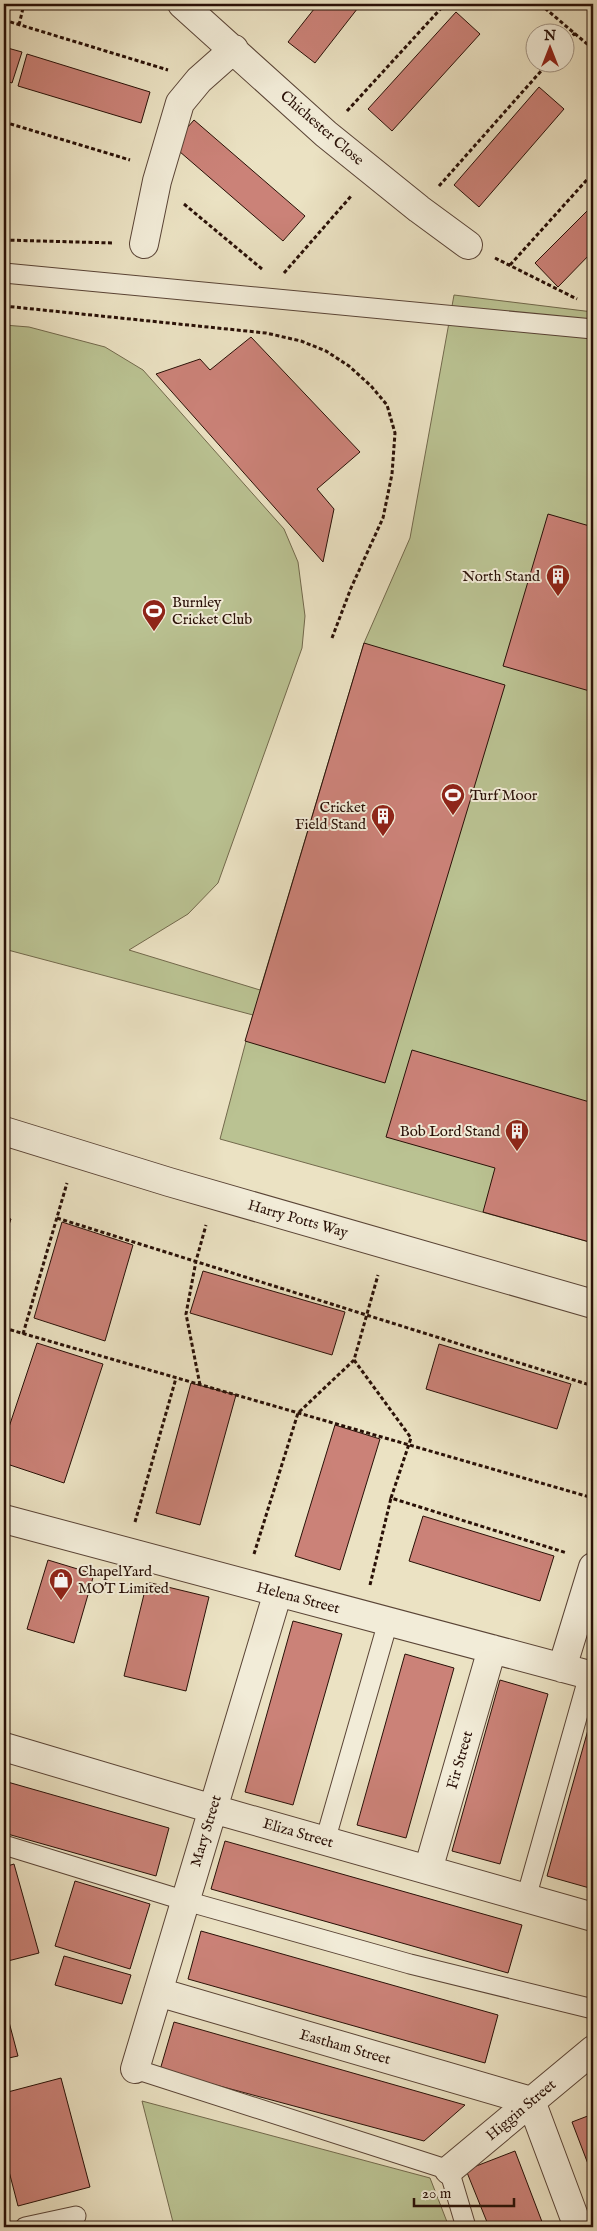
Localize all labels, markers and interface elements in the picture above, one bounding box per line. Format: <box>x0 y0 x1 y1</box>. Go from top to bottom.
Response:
north arrow <box>524 22 574 72</box>
text: N <box>543 27 556 45</box>
street label: Chichester Close <box>276 86 368 170</box>
building icon: North Stand <box>545 563 571 597</box>
place label: North Stand <box>462 567 541 586</box>
place label: Burnley Cricket Club <box>172 593 252 629</box>
sports icon: Burnley Cricket Club <box>141 598 167 632</box>
sports icon: Turf Moor <box>440 782 466 816</box>
place label: Turf Moor <box>470 786 538 805</box>
place label: Cricket Field Stand <box>295 798 367 834</box>
building icon: Cricket Field Stand <box>370 803 396 837</box>
building icon: Bob Lord Stand <box>504 1118 530 1152</box>
place label: Bob Lord Stand <box>400 1122 501 1141</box>
street label: Harry Potts Way <box>246 1196 351 1243</box>
place label: ChapelYard MOT Limited <box>78 1562 170 1598</box>
shop icon: ChapelYard MOT Limited <box>48 1567 74 1601</box>
street label: Helena Street <box>254 1578 342 1618</box>
street label: Fir Street <box>443 1729 477 1791</box>
street label: Mary Street <box>186 1793 226 1869</box>
street label: Eliza Street <box>261 1814 335 1852</box>
street label: Eastham Street <box>297 2025 393 2069</box>
street label: Higgin Street <box>482 2075 560 2145</box>
scale bar <box>414 2176 514 2208</box>
text: 20 m <box>422 2184 452 2203</box>

